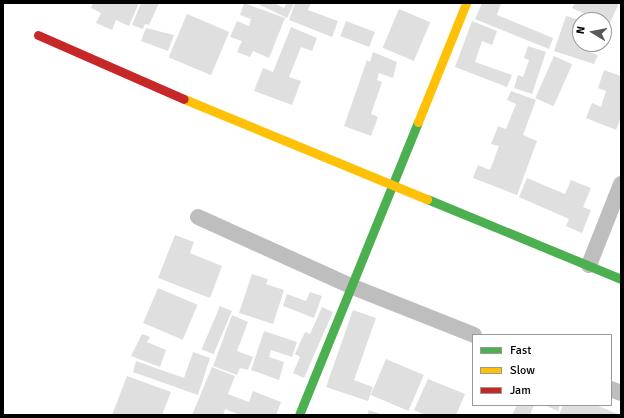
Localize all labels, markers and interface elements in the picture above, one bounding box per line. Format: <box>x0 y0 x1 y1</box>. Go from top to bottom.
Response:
north arrow <box>572 12 612 52</box>
text: N <box>574 25 588 35</box>
legend <box>472 334 612 406</box>
text: Fast <box>510 343 531 358</box>
text: Slow <box>510 363 535 378</box>
text: Jam <box>510 383 531 398</box>

